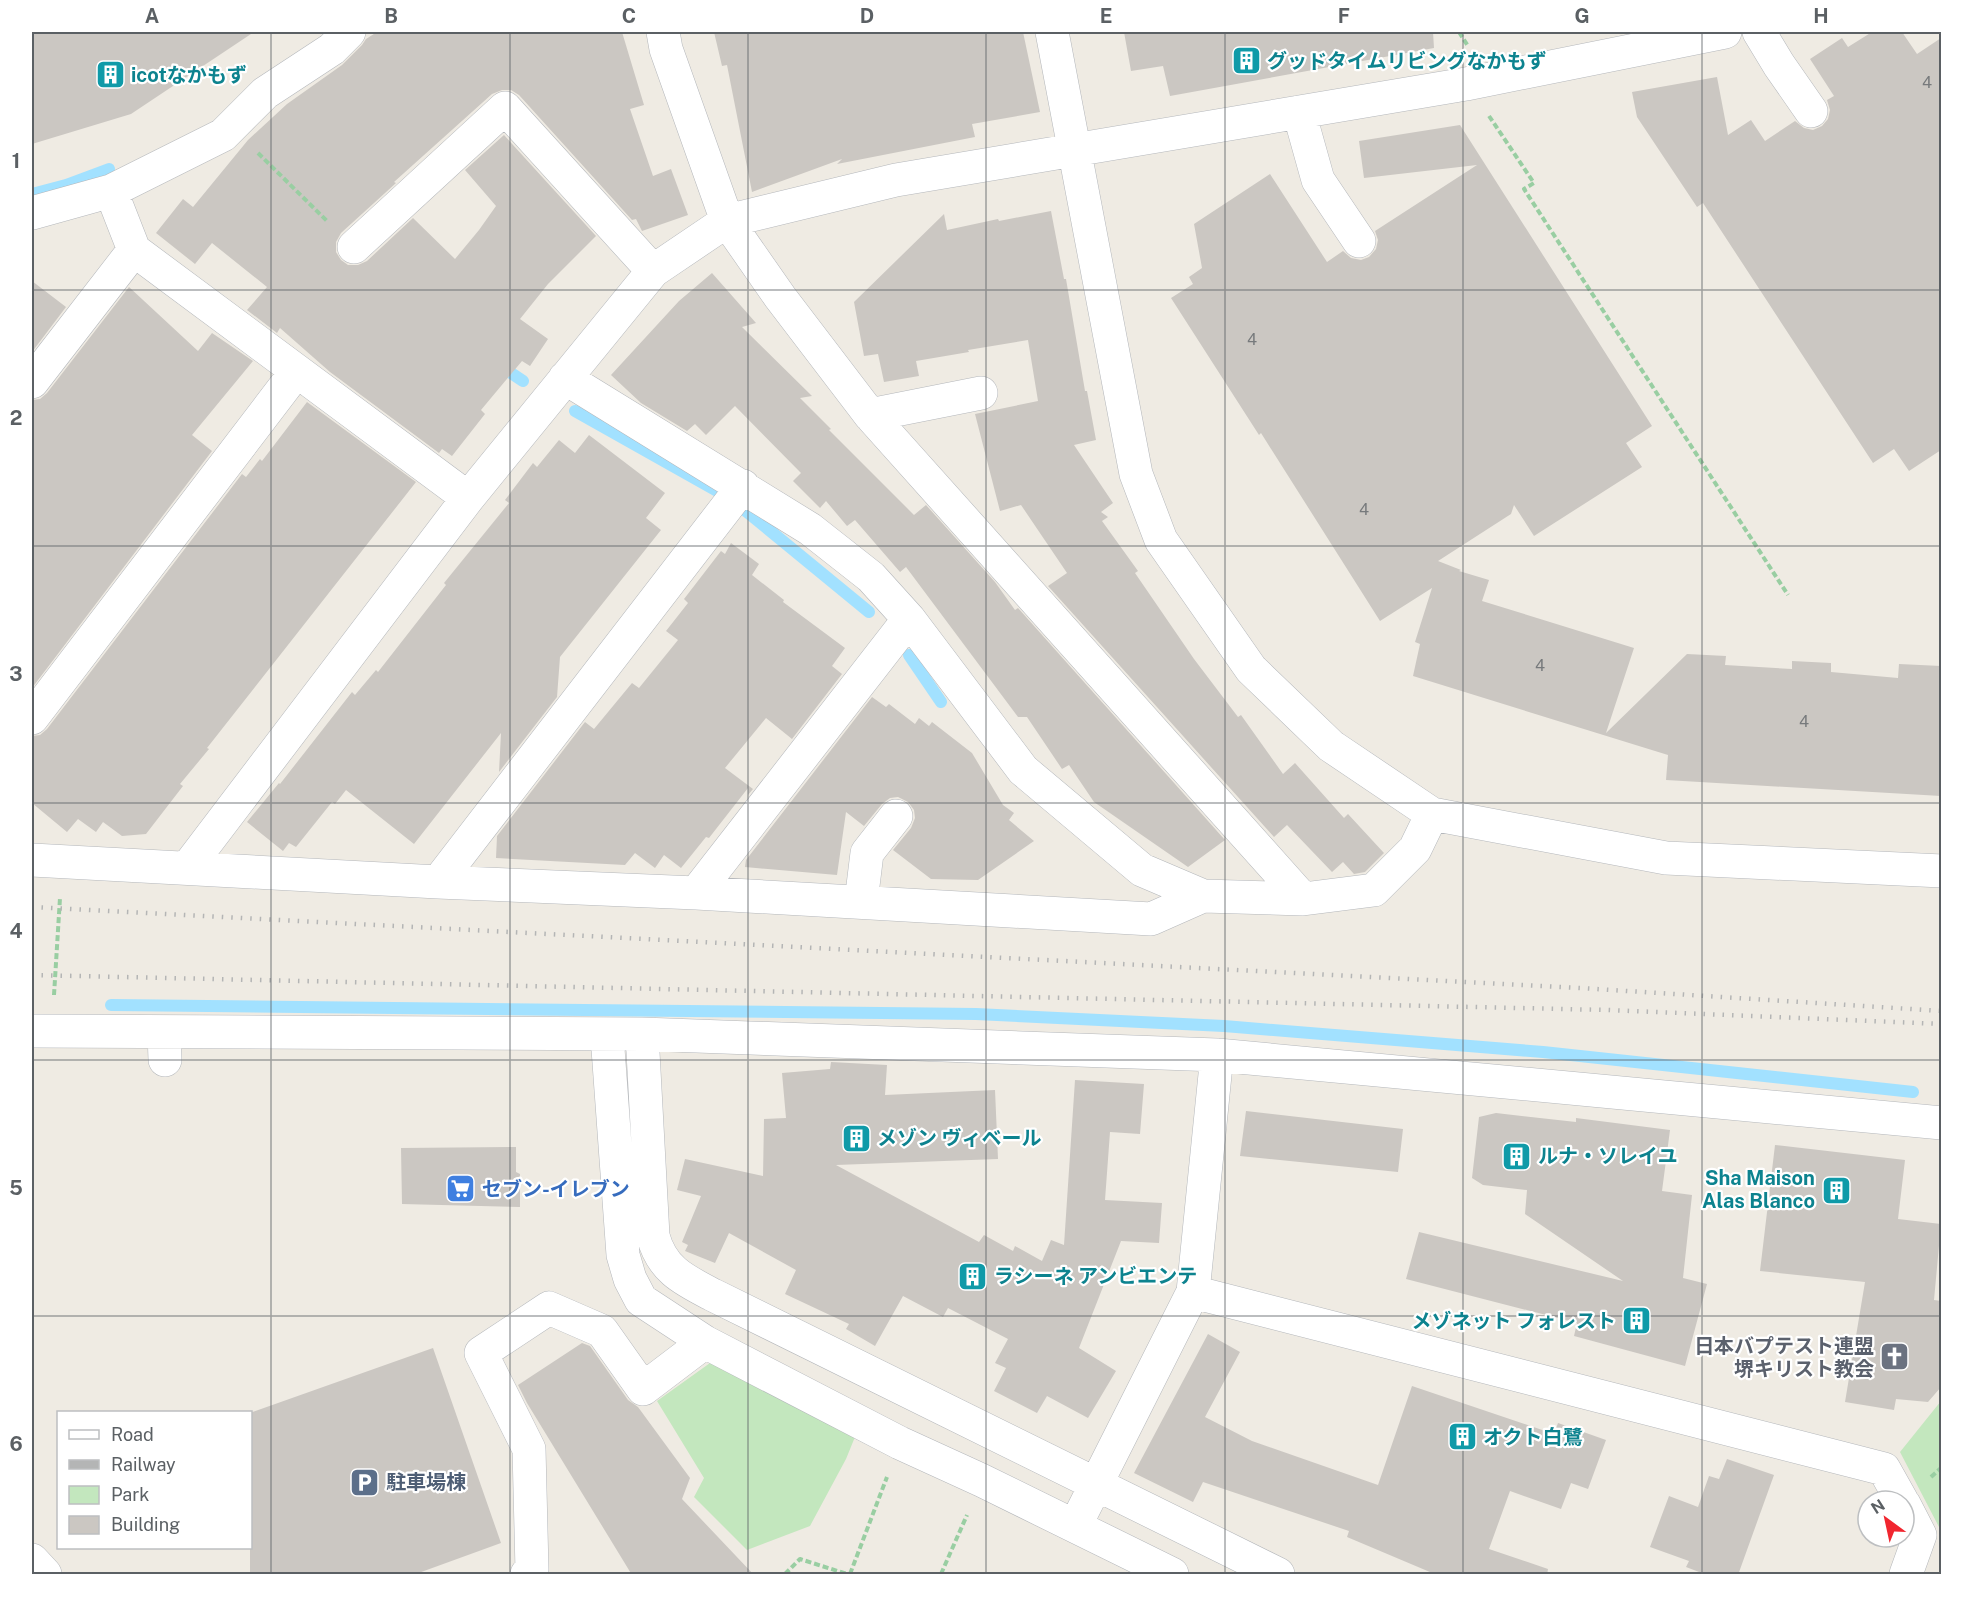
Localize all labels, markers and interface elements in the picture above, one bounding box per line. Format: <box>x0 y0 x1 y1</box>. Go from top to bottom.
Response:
text: A <box>145 4 159 28</box>
text: B <box>384 4 398 28</box>
text: C <box>622 4 636 28</box>
text: D <box>860 4 874 28</box>
text: E <box>1100 4 1112 28</box>
text: F <box>1338 4 1350 28</box>
text: G <box>1574 4 1590 28</box>
text: H <box>1813 4 1829 28</box>
building icon: グッドタイムリビングなかもず <box>1230 45 1262 77</box>
place label: グッドタイムリビングなかもず <box>1267 49 1547 73</box>
building icon: icotなかもず <box>94 59 126 91</box>
place label: icotなかもず <box>131 63 247 87</box>
house number: 4 <box>1922 73 1932 92</box>
text: 1 <box>12 149 20 173</box>
house number: 4 <box>1247 330 1257 349</box>
text: 2 <box>10 406 22 430</box>
house number: 4 <box>1359 500 1369 519</box>
house number: 4 <box>1535 656 1545 675</box>
text: 3 <box>9 662 23 686</box>
house number: 4 <box>1799 712 1809 731</box>
text: 4 <box>9 919 23 943</box>
building icon: メゾン ヴィベール <box>840 1122 872 1154</box>
place label: メゾン ヴィベール <box>877 1126 1042 1150</box>
building icon: ルナ・ソレイユ <box>1501 1140 1533 1172</box>
place label: ルナ・ソレイユ <box>1538 1144 1678 1168</box>
place label: Sha Maison Alas Blanco <box>1702 1166 1815 1213</box>
supermarket icon: セブン-イレブン <box>445 1173 477 1205</box>
building icon: Sha Maison Alas Blanco <box>1820 1174 1852 1206</box>
text: 5 <box>9 1176 23 1200</box>
place label: セブン-イレブン <box>482 1177 630 1201</box>
building icon: ラシーネ アンビエンテ <box>957 1260 989 1292</box>
place label: ラシーネ アンビエンテ <box>994 1264 1197 1288</box>
building icon: メゾネット フォレスト <box>1621 1305 1653 1337</box>
place label: メゾネット フォレスト <box>1411 1309 1616 1333</box>
place label: 日本バプテスト連盟 堺キリスト教会 <box>1694 1334 1874 1381</box>
church icon: 日本バプテスト連盟 堺キリスト教会 <box>1879 1341 1911 1373</box>
legend <box>57 1411 252 1549</box>
building icon: オクト白鷺 <box>1446 1421 1478 1453</box>
text: Road <box>111 1424 154 1445</box>
place label: オクト白鷺 <box>1483 1425 1584 1449</box>
text: 6 <box>9 1432 23 1456</box>
text: Railway <box>111 1454 176 1475</box>
parking icon: 駐車場棟 <box>349 1466 381 1498</box>
place label: 駐車場棟 <box>386 1470 466 1494</box>
text: Park <box>111 1484 149 1505</box>
north arrow <box>1856 1489 1916 1549</box>
text: N <box>1868 1495 1889 1518</box>
text: Building <box>111 1514 180 1535</box>

